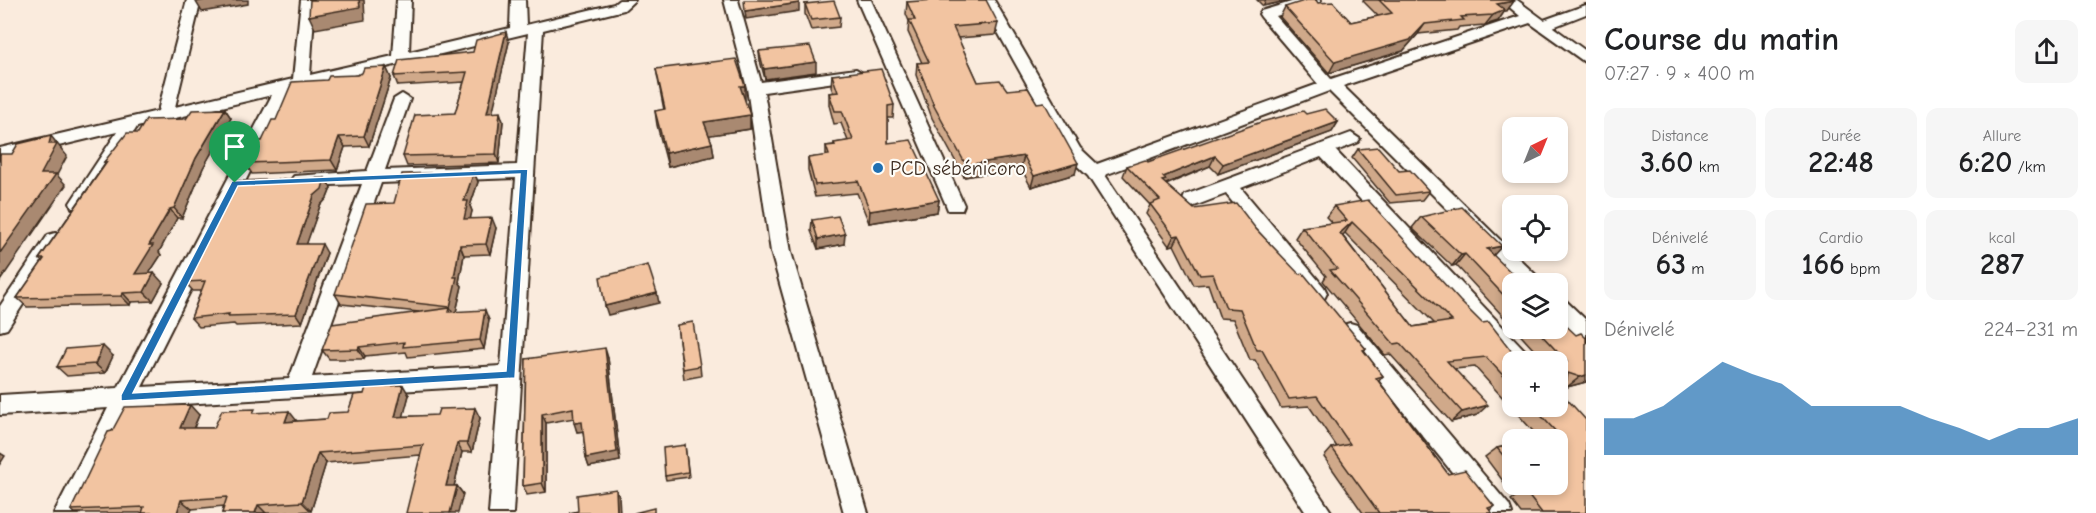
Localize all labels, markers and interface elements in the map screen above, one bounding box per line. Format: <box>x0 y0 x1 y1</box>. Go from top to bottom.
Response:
text: Course du matin <box>1604 20 1839 58</box>
button: share <box>2015 20 2078 83</box>
text: 07:27 · 9 × 400 m <box>1604 62 1755 85</box>
north arrow <box>1502 117 1568 183</box>
map controls <box>1502 117 1568 495</box>
pin <box>209 121 260 183</box>
text: Distance <box>1651 127 1709 145</box>
text: Durée <box>1821 127 1861 145</box>
text: Allure <box>1983 127 2021 145</box>
icon: arrive <box>218 130 251 163</box>
text: 3.60 <box>1640 145 1693 180</box>
text: 22:48 <box>1808 145 1874 180</box>
text: 6:20 <box>1958 145 2012 180</box>
place label: PCD sébénicoro <box>890 157 1026 180</box>
text: km <box>1693 158 1720 176</box>
text: /km <box>2012 158 2046 176</box>
marker: PCD sébénicoro <box>871 161 885 175</box>
button: locate <box>1502 195 1568 261</box>
text: Dénivelé <box>1652 229 1708 247</box>
text: Cardio <box>1819 229 1863 247</box>
text: kcal <box>1989 229 2015 247</box>
text: 63 <box>1655 247 1686 282</box>
text: 166 <box>1802 247 1845 282</box>
text: 287 <box>1980 247 2024 282</box>
text: m <box>1686 260 1705 278</box>
text: bpm <box>1845 260 1880 278</box>
button: layers <box>1502 273 1568 339</box>
text: Dénivelé <box>1604 318 1675 341</box>
text: 224–231 m <box>1984 318 2078 341</box>
button: + <box>1502 351 1568 417</box>
button: − <box>1502 429 1568 495</box>

